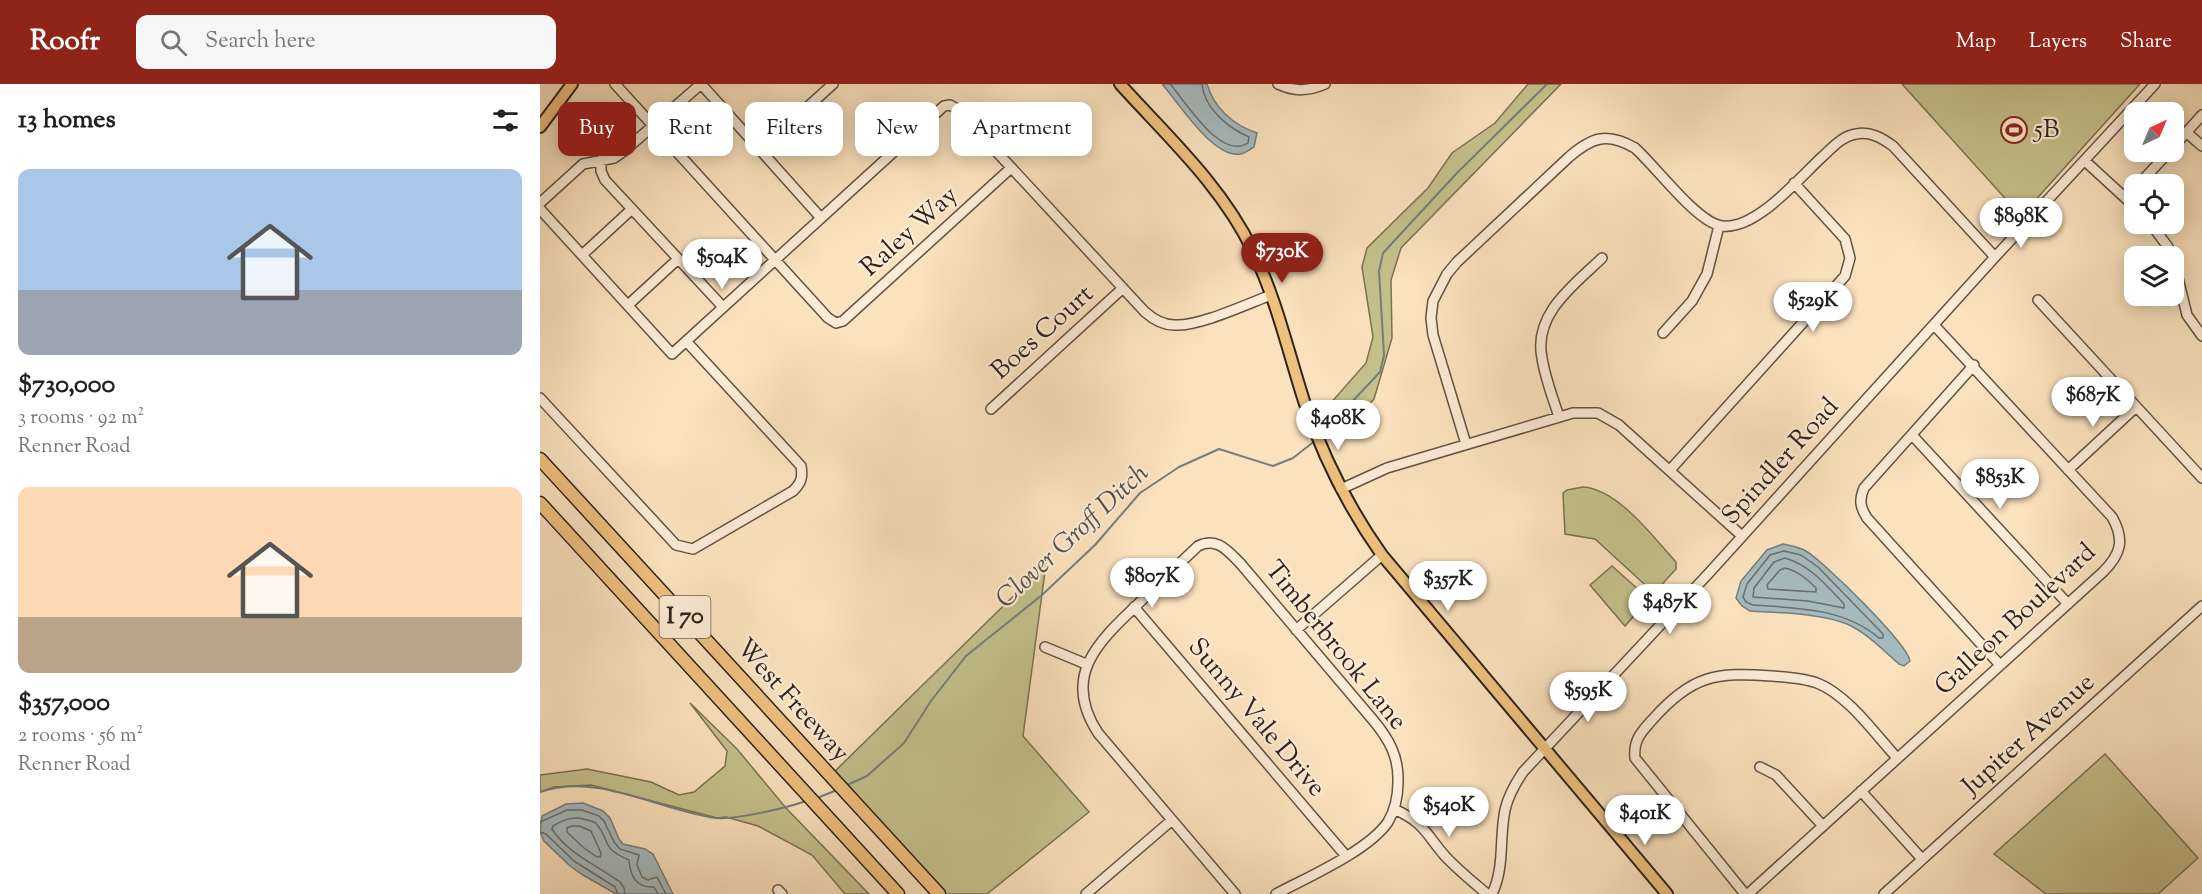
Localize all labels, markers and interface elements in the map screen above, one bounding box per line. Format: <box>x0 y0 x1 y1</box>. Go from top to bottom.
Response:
search box <box>136 15 556 69</box>
text: Roofr <box>30 22 100 62</box>
icon: search <box>157 26 190 59</box>
text: Search here <box>205 26 315 58</box>
text: Map <box>1956 27 1996 57</box>
text: Layers <box>2029 27 2087 57</box>
text: Share <box>2120 27 2172 57</box>
text: 13 homes <box>18 102 116 139</box>
chip: Buy <box>558 102 636 156</box>
chip: Rent <box>648 102 733 156</box>
chip: Filters <box>745 102 843 156</box>
chip: New <box>855 102 939 156</box>
chip: Apartment <box>951 102 1092 156</box>
north arrow <box>2124 102 2184 162</box>
map controls <box>2124 102 2184 306</box>
icon: filters <box>489 104 522 137</box>
place label: 5B <box>2032 112 2059 149</box>
sports icon: 5B <box>1999 115 2029 145</box>
button: locate <box>2124 174 2184 234</box>
street label: Raley Way <box>853 178 967 286</box>
pin: $898K <box>1979 198 2063 249</box>
text: $898K <box>1994 203 2048 232</box>
icon: home <box>216 208 324 316</box>
pin: $730K <box>1240 233 1324 284</box>
text: $730K <box>1255 238 1309 267</box>
pin: $504K <box>680 239 764 290</box>
text: $504K <box>696 244 748 273</box>
button: layers <box>2124 246 2184 306</box>
street label: Boes Court <box>984 277 1102 389</box>
pin: $529K <box>1771 282 1855 333</box>
text: $529K <box>1787 287 1839 316</box>
text: $730,000 <box>18 367 115 404</box>
pin: $687K <box>2051 377 2135 428</box>
text: $687K <box>2065 382 2121 411</box>
street label: Spindler Road <box>1714 390 1848 534</box>
pin: $408K <box>1296 400 1380 451</box>
text: 3 rooms · 92 m² <box>18 404 144 433</box>
text: $408K <box>1310 405 1366 434</box>
text: Renner Road <box>18 433 131 462</box>
water label: Clover Groff Ditch <box>988 456 1158 618</box>
pin: $853K <box>1958 459 2042 510</box>
text: $853K <box>1975 464 2025 493</box>
icon: home <box>216 526 324 634</box>
street label: Galleon Boulevard <box>1927 535 2105 705</box>
street label: Timberbrook Lane <box>1255 553 1415 739</box>
pin: $807K <box>1110 558 1194 609</box>
pin: $357K <box>1406 561 1490 612</box>
text: $807K <box>1124 563 1180 592</box>
text: $357K <box>1423 566 1473 595</box>
pin: $487K <box>1628 584 1712 635</box>
text: $487K <box>1642 589 1698 618</box>
road number: I 70 <box>660 596 710 638</box>
street label: Sunny Vale Drive <box>1178 630 1334 806</box>
street label: West Freeway <box>726 631 858 771</box>
street label: Jupiter Avenue <box>1953 665 2104 806</box>
pin: $595K <box>1546 672 1630 723</box>
text: $595K <box>1564 677 1612 706</box>
text: $357,000 <box>18 685 110 722</box>
text: 2 rooms · 56 m² <box>18 722 143 751</box>
text: Renner Road <box>18 751 131 780</box>
pin: $540K <box>1407 787 1491 838</box>
text: $540K <box>1423 792 1475 821</box>
pin: $401K <box>1603 795 1687 846</box>
text: $401K <box>1619 800 1671 829</box>

